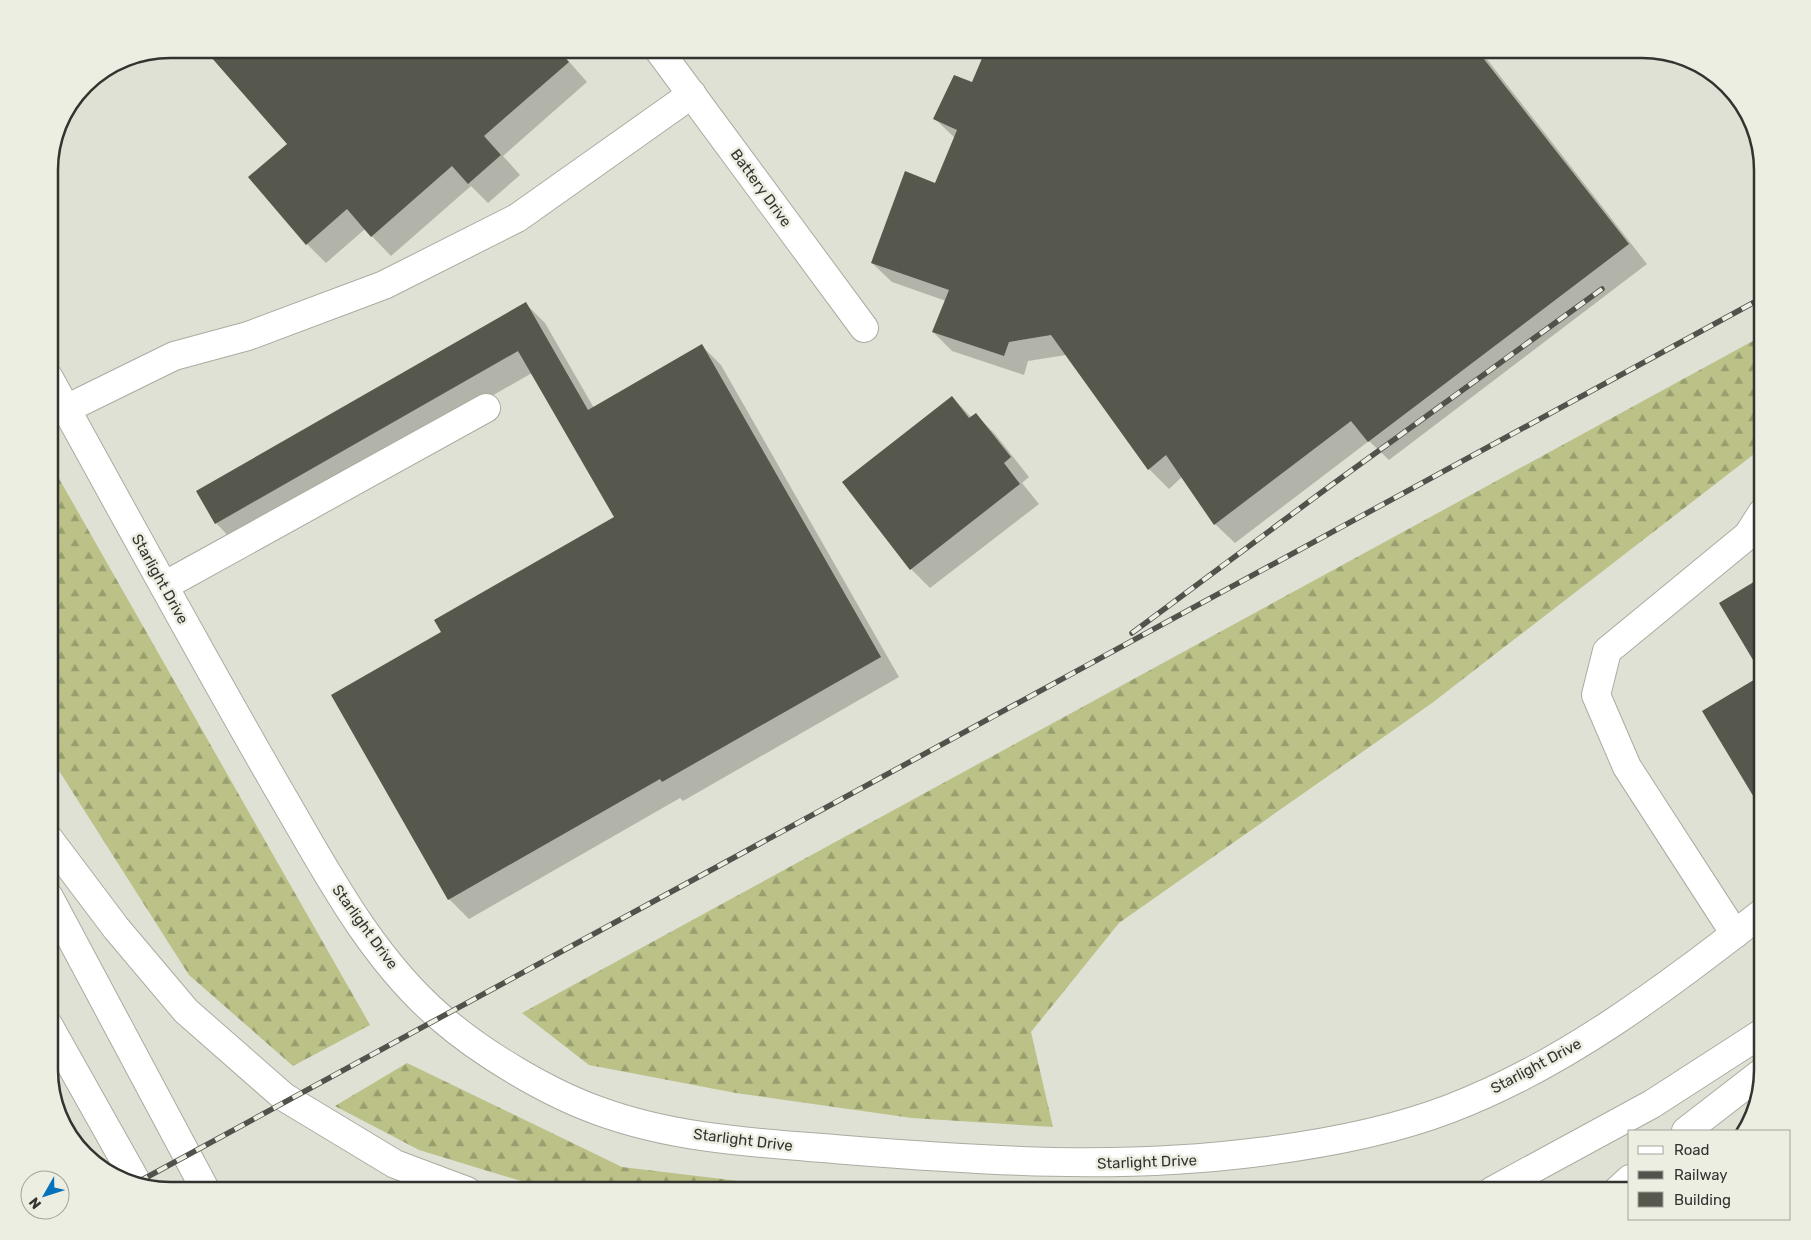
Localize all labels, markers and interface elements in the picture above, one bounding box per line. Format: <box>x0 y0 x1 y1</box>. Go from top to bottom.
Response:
street label: Battery Drive <box>727 146 795 230</box>
street label: Starlight Drive <box>128 531 192 627</box>
street label: Starlight Drive <box>328 881 402 973</box>
street label: Starlight Drive <box>1488 1035 1584 1097</box>
street label: Starlight Drive <box>692 1125 794 1155</box>
legend <box>1628 1130 1791 1220</box>
text: Road <box>1674 1141 1710 1159</box>
street label: Starlight Drive <box>1097 1151 1197 1173</box>
text: Railway <box>1674 1166 1728 1184</box>
north arrow <box>20 1170 70 1220</box>
text: Building <box>1674 1191 1731 1209</box>
text: N <box>26 1194 45 1212</box>

